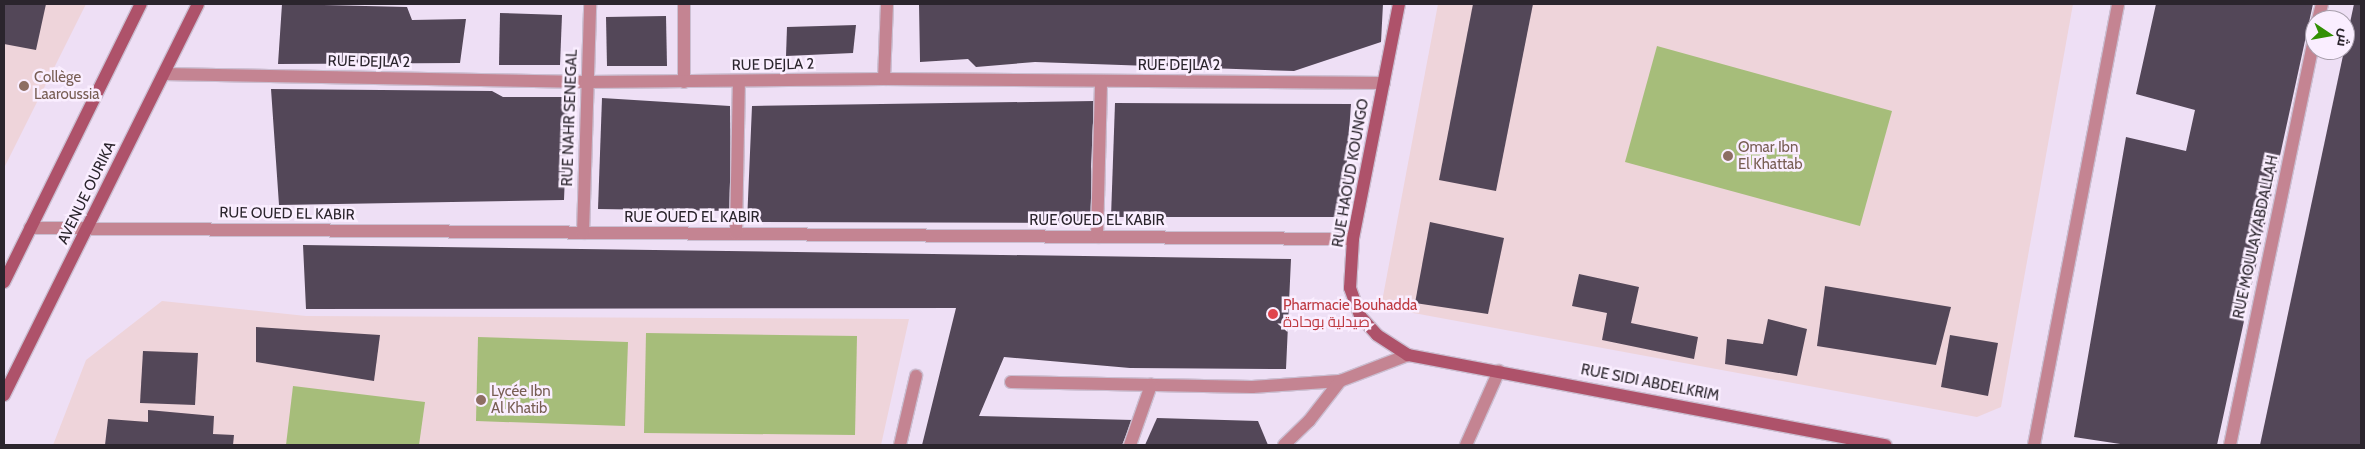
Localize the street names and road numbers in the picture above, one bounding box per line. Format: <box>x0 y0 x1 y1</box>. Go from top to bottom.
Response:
street label: RUE NAHR SENEGAL <box>559 49 581 187</box>
street label: RUE DEJLA 2 <box>328 52 410 72</box>
street label: RUE DEJLA 2 <box>732 55 814 75</box>
street label: RUE DEJLA 2 <box>1138 57 1220 75</box>
street label: RUE HAOUD KOUNGO <box>1329 97 1373 249</box>
street label: AVENUE OURIKA <box>54 139 120 247</box>
street label: RUE MOULAY ABDALLAH <box>2230 154 2282 320</box>
street label: RUE OUED EL KABIR <box>219 204 355 224</box>
street label: RUE OUED EL KABIR <box>624 209 760 227</box>
street label: RUE OUED EL KABIR <box>1029 212 1165 230</box>
street label: RUE SIDI ABDELKRIM <box>1579 361 1721 405</box>

